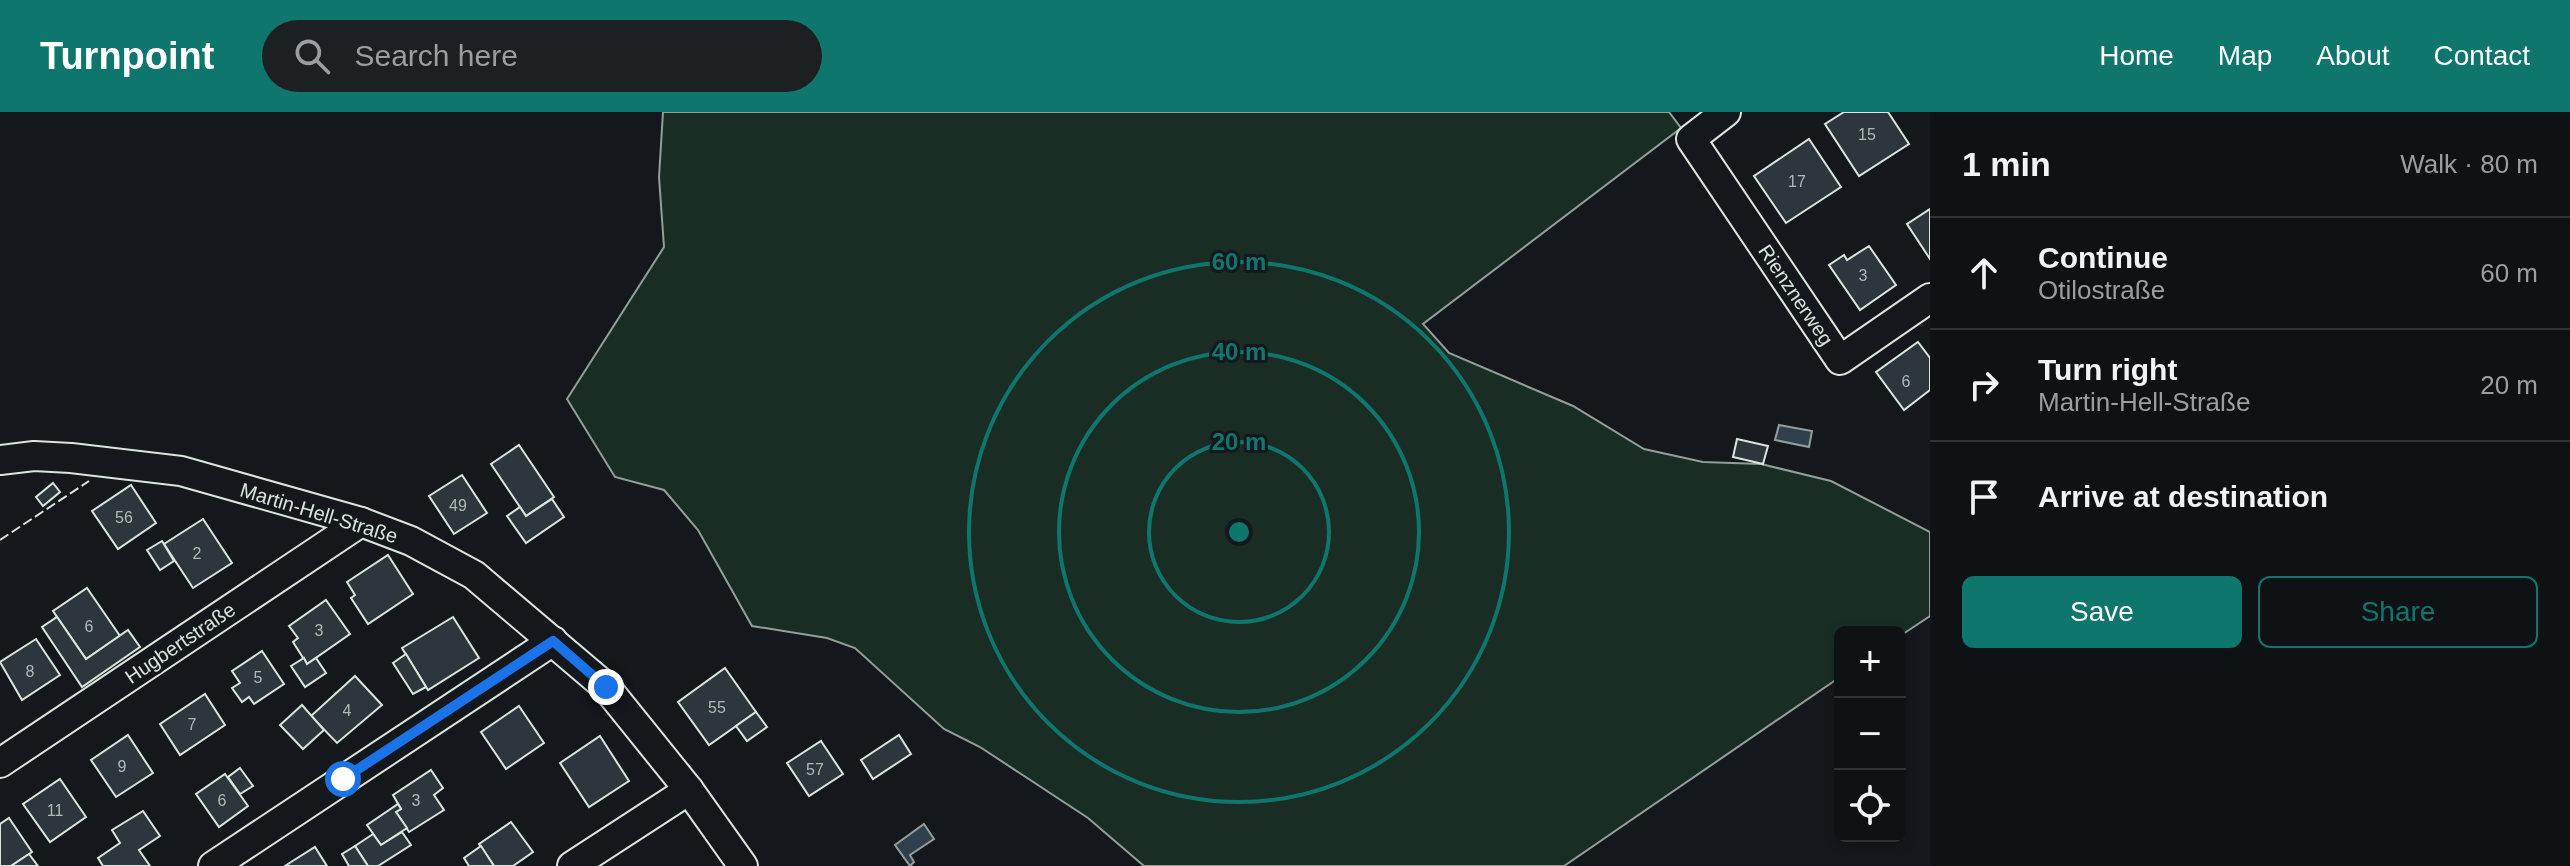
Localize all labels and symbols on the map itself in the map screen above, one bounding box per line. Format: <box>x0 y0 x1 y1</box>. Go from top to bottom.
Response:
house number: 15 <box>1858 126 1876 143</box>
house number: 17 <box>1788 173 1806 190</box>
street label: Rienznerweg <box>1754 240 1838 350</box>
text: 60 m <box>1212 248 1266 275</box>
house number: 3 <box>1859 267 1868 284</box>
text: 40 m <box>1212 338 1266 365</box>
house number: 6 <box>1902 373 1911 390</box>
text: 20 m <box>1212 428 1266 455</box>
street label: Martin-Hell-Straße <box>238 479 400 547</box>
house number: 49 <box>449 497 467 514</box>
house number: 56 <box>115 509 133 526</box>
centre of rings <box>1225 518 1253 546</box>
house number: 2 <box>193 545 202 562</box>
street label: Hugbertstraße <box>121 598 239 688</box>
house number: 6 <box>85 618 94 635</box>
house number: 3 <box>315 622 324 639</box>
house number: 8 <box>26 663 35 680</box>
house number: 5 <box>254 669 263 686</box>
route end <box>588 669 624 705</box>
house number: 55 <box>708 699 726 716</box>
house number: 4 <box>343 702 352 719</box>
house number: 7 <box>188 716 197 733</box>
house number: 9 <box>118 758 127 775</box>
route start <box>325 761 361 797</box>
house number: 57 <box>806 761 824 778</box>
house number: 6 <box>218 792 227 809</box>
house number: 3 <box>412 792 421 809</box>
house number: 11 <box>47 802 63 819</box>

